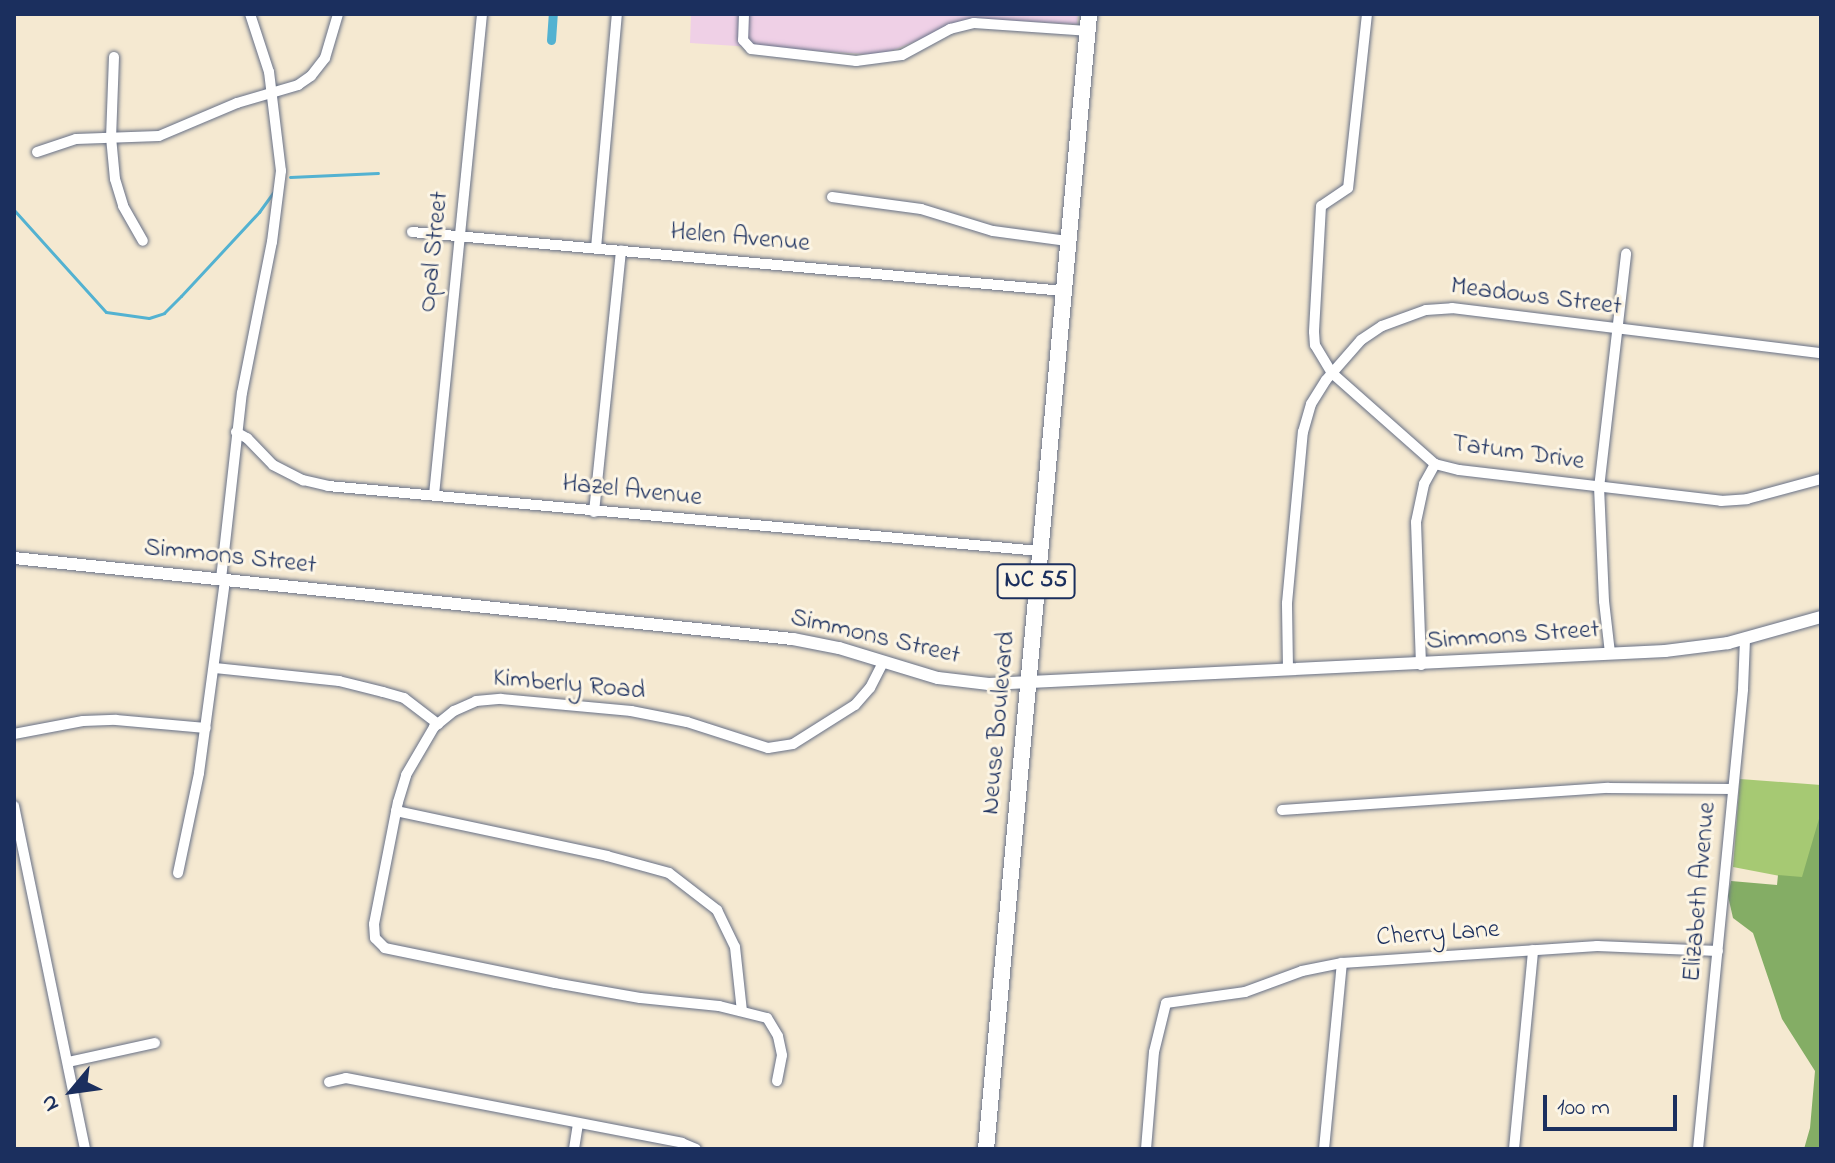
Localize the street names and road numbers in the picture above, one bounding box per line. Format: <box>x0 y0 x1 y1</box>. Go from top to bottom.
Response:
street label: Opal Street <box>413 190 457 314</box>
street label: Helen Avenue <box>669 217 811 261</box>
street label: Meadows Street <box>1449 272 1623 324</box>
street label: Tatum Drive <box>1450 429 1586 479</box>
street label: Hazel Avenue <box>561 469 703 515</box>
street label: Simmons Street <box>142 533 318 583</box>
road number: NC 55 <box>996 561 1076 601</box>
street label: Simmons Street <box>787 603 963 673</box>
street label: Simmons Street <box>1425 615 1601 659</box>
street label: Neuse Boulevard <box>976 630 1024 816</box>
street label: Kimberly Road <box>492 664 646 708</box>
street label: Elizabeth Avenue <box>1678 801 1724 983</box>
street label: Cherry Lane <box>1375 915 1501 955</box>

